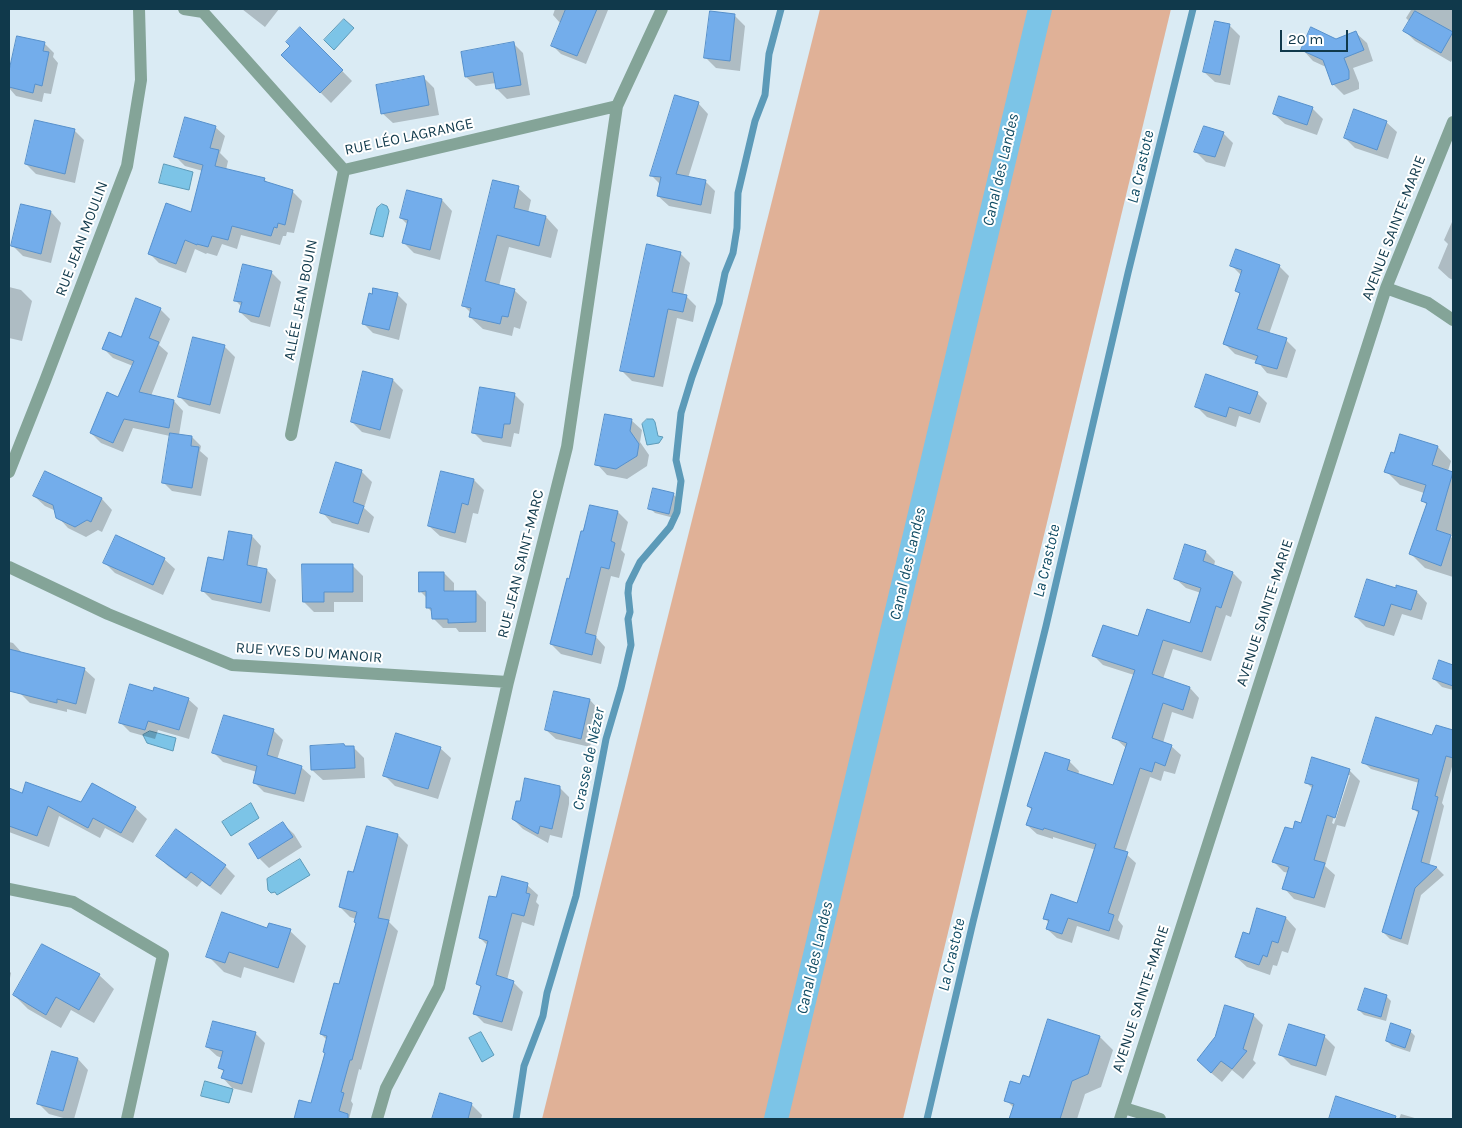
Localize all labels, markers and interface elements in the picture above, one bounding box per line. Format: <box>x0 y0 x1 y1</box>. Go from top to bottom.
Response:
scale bar <box>1282 20 1350 52</box>
text: 20 m <box>1288 30 1323 48</box>
water label: Canal des Landes <box>979 112 1023 228</box>
street label: RUE LÉO LAGRANGE <box>343 115 475 159</box>
water label: La Crastote <box>1123 129 1159 205</box>
street label: AVENUE SAINTE-MARIE <box>1358 153 1430 303</box>
street label: RUE JEAN MOULIN <box>52 179 112 299</box>
street label: ALLÉE JEAN BOUIN <box>280 238 322 362</box>
street label: RUE JEAN SAINT-MARC <box>494 488 548 640</box>
water label: Canal des Landes <box>886 506 930 622</box>
water label: La Crastote <box>1029 523 1065 599</box>
street label: AVENUE SAINTE-MARIE <box>1233 537 1297 689</box>
street label: RUE YVES DU MANOIR <box>235 639 383 667</box>
water label: Crasse de Nézer <box>569 706 609 812</box>
water label: Canal des Landes <box>793 900 837 1016</box>
water label: La Crastote <box>934 917 970 993</box>
street label: AVENUE SAINTE-MARIE <box>1109 923 1173 1075</box>

